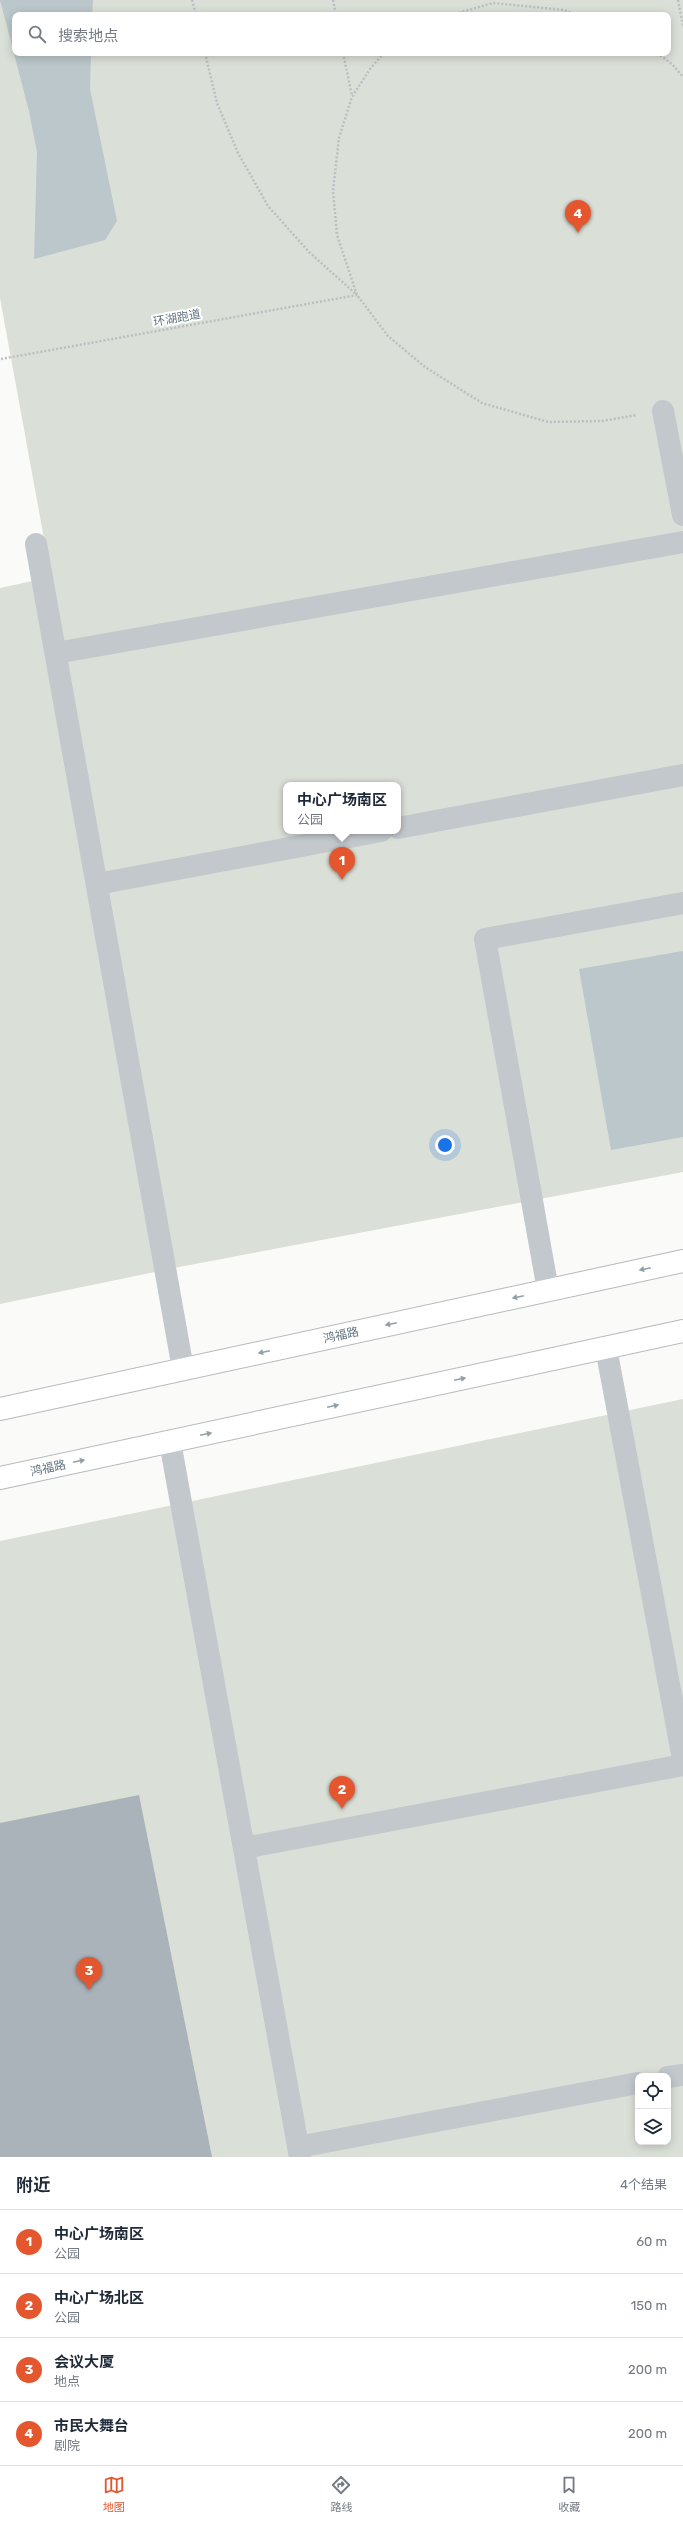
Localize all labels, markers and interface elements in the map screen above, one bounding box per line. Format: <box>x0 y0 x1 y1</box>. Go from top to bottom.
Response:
search box <box>12 12 671 56</box>
icon: search <box>26 23 48 45</box>
text: 搜索地点 <box>58 27 118 45</box>
pin: 4 <box>565 200 591 233</box>
street label: 环湖跑道 <box>152 307 202 329</box>
popup <box>283 782 401 834</box>
text: 中心广场南区 <box>297 791 387 809</box>
text: 公园 <box>297 812 323 827</box>
pin: 1 <box>329 847 355 880</box>
your location <box>435 1135 455 1155</box>
one-way arrow <box>639 1267 651 1273</box>
one-way arrow <box>512 1294 524 1300</box>
one-way arrow <box>385 1322 397 1328</box>
street label: 鸿福路 <box>322 1324 360 1346</box>
one-way arrow <box>258 1349 270 1355</box>
one-way arrow <box>454 1376 467 1382</box>
one-way arrow <box>327 1403 339 1409</box>
one-way arrow <box>200 1430 212 1436</box>
street label: 鸿福路 <box>29 1457 67 1479</box>
one-way arrow <box>73 1458 85 1464</box>
pin: 2 <box>329 1776 355 1809</box>
pin: 3 <box>76 1957 102 1990</box>
map controls <box>635 2073 671 2145</box>
button: locate <box>635 2073 671 2109</box>
button: layers <box>635 2109 671 2145</box>
text: 附近 <box>16 2175 50 2195</box>
text: 4个结果 <box>620 2177 667 2192</box>
text: 中心广场南区 <box>54 2225 144 2243</box>
text: 1 <box>26 2234 32 2249</box>
text: 60 m <box>636 2234 667 2249</box>
text: 公园 <box>54 2246 80 2261</box>
text: 中心广场北区 <box>54 2289 144 2307</box>
text: 2 <box>25 2298 33 2313</box>
text: 150 m <box>631 2298 667 2313</box>
text: 公园 <box>54 2310 80 2325</box>
text: 会议大厦 <box>54 2353 114 2371</box>
text: 3 <box>25 2362 33 2377</box>
text: 200 m <box>628 2362 667 2377</box>
text: 地点 <box>54 2374 80 2389</box>
text: 市民大舞台 <box>54 2417 129 2435</box>
text: 4 <box>25 2426 33 2441</box>
text: 200 m <box>628 2426 667 2441</box>
text: 剧院 <box>54 2438 80 2453</box>
tab: 地图 <box>103 2474 125 2514</box>
tab: 路线 <box>330 2474 352 2514</box>
tab: 收藏 <box>558 2474 580 2514</box>

